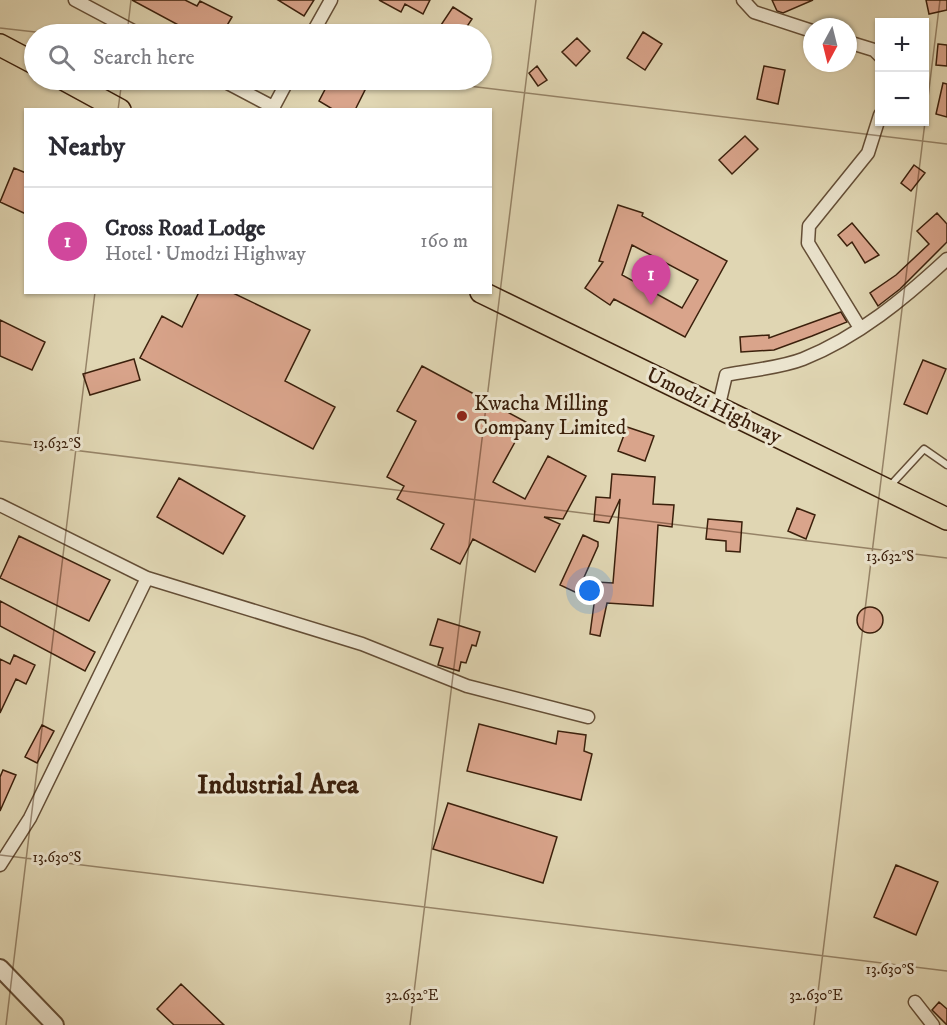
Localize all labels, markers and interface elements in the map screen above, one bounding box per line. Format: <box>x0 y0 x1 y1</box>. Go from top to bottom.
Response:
north arrow <box>803 18 857 72</box>
map controls <box>875 18 929 126</box>
button: + <box>875 18 929 72</box>
search box <box>24 24 492 90</box>
icon: search <box>45 41 78 74</box>
text: Search here <box>93 44 195 71</box>
button: − <box>875 72 929 126</box>
text: Nearby <box>48 131 125 164</box>
text: Cross Road Lodge <box>105 215 265 242</box>
text: 1 <box>64 229 71 254</box>
text: 160 m <box>420 229 468 254</box>
text: Hotel · Umodzi Highway <box>105 242 306 267</box>
pin: 1 <box>632 256 670 305</box>
street label: Umodzi Highway <box>642 362 787 450</box>
place label: Kwacha Milling Company Limited <box>474 391 627 441</box>
marker: Kwacha Milling Company Limited <box>455 409 469 423</box>
text: 13.632°S <box>33 434 81 453</box>
text: 13.632°S <box>866 547 914 566</box>
your location <box>575 576 604 605</box>
district label: Industrial Area <box>197 768 359 802</box>
text: 13.630°S <box>33 848 82 867</box>
text: 13.630°S <box>866 960 915 979</box>
text: 32.632°E <box>386 986 439 1005</box>
text: 32.630°E <box>789 986 843 1005</box>

